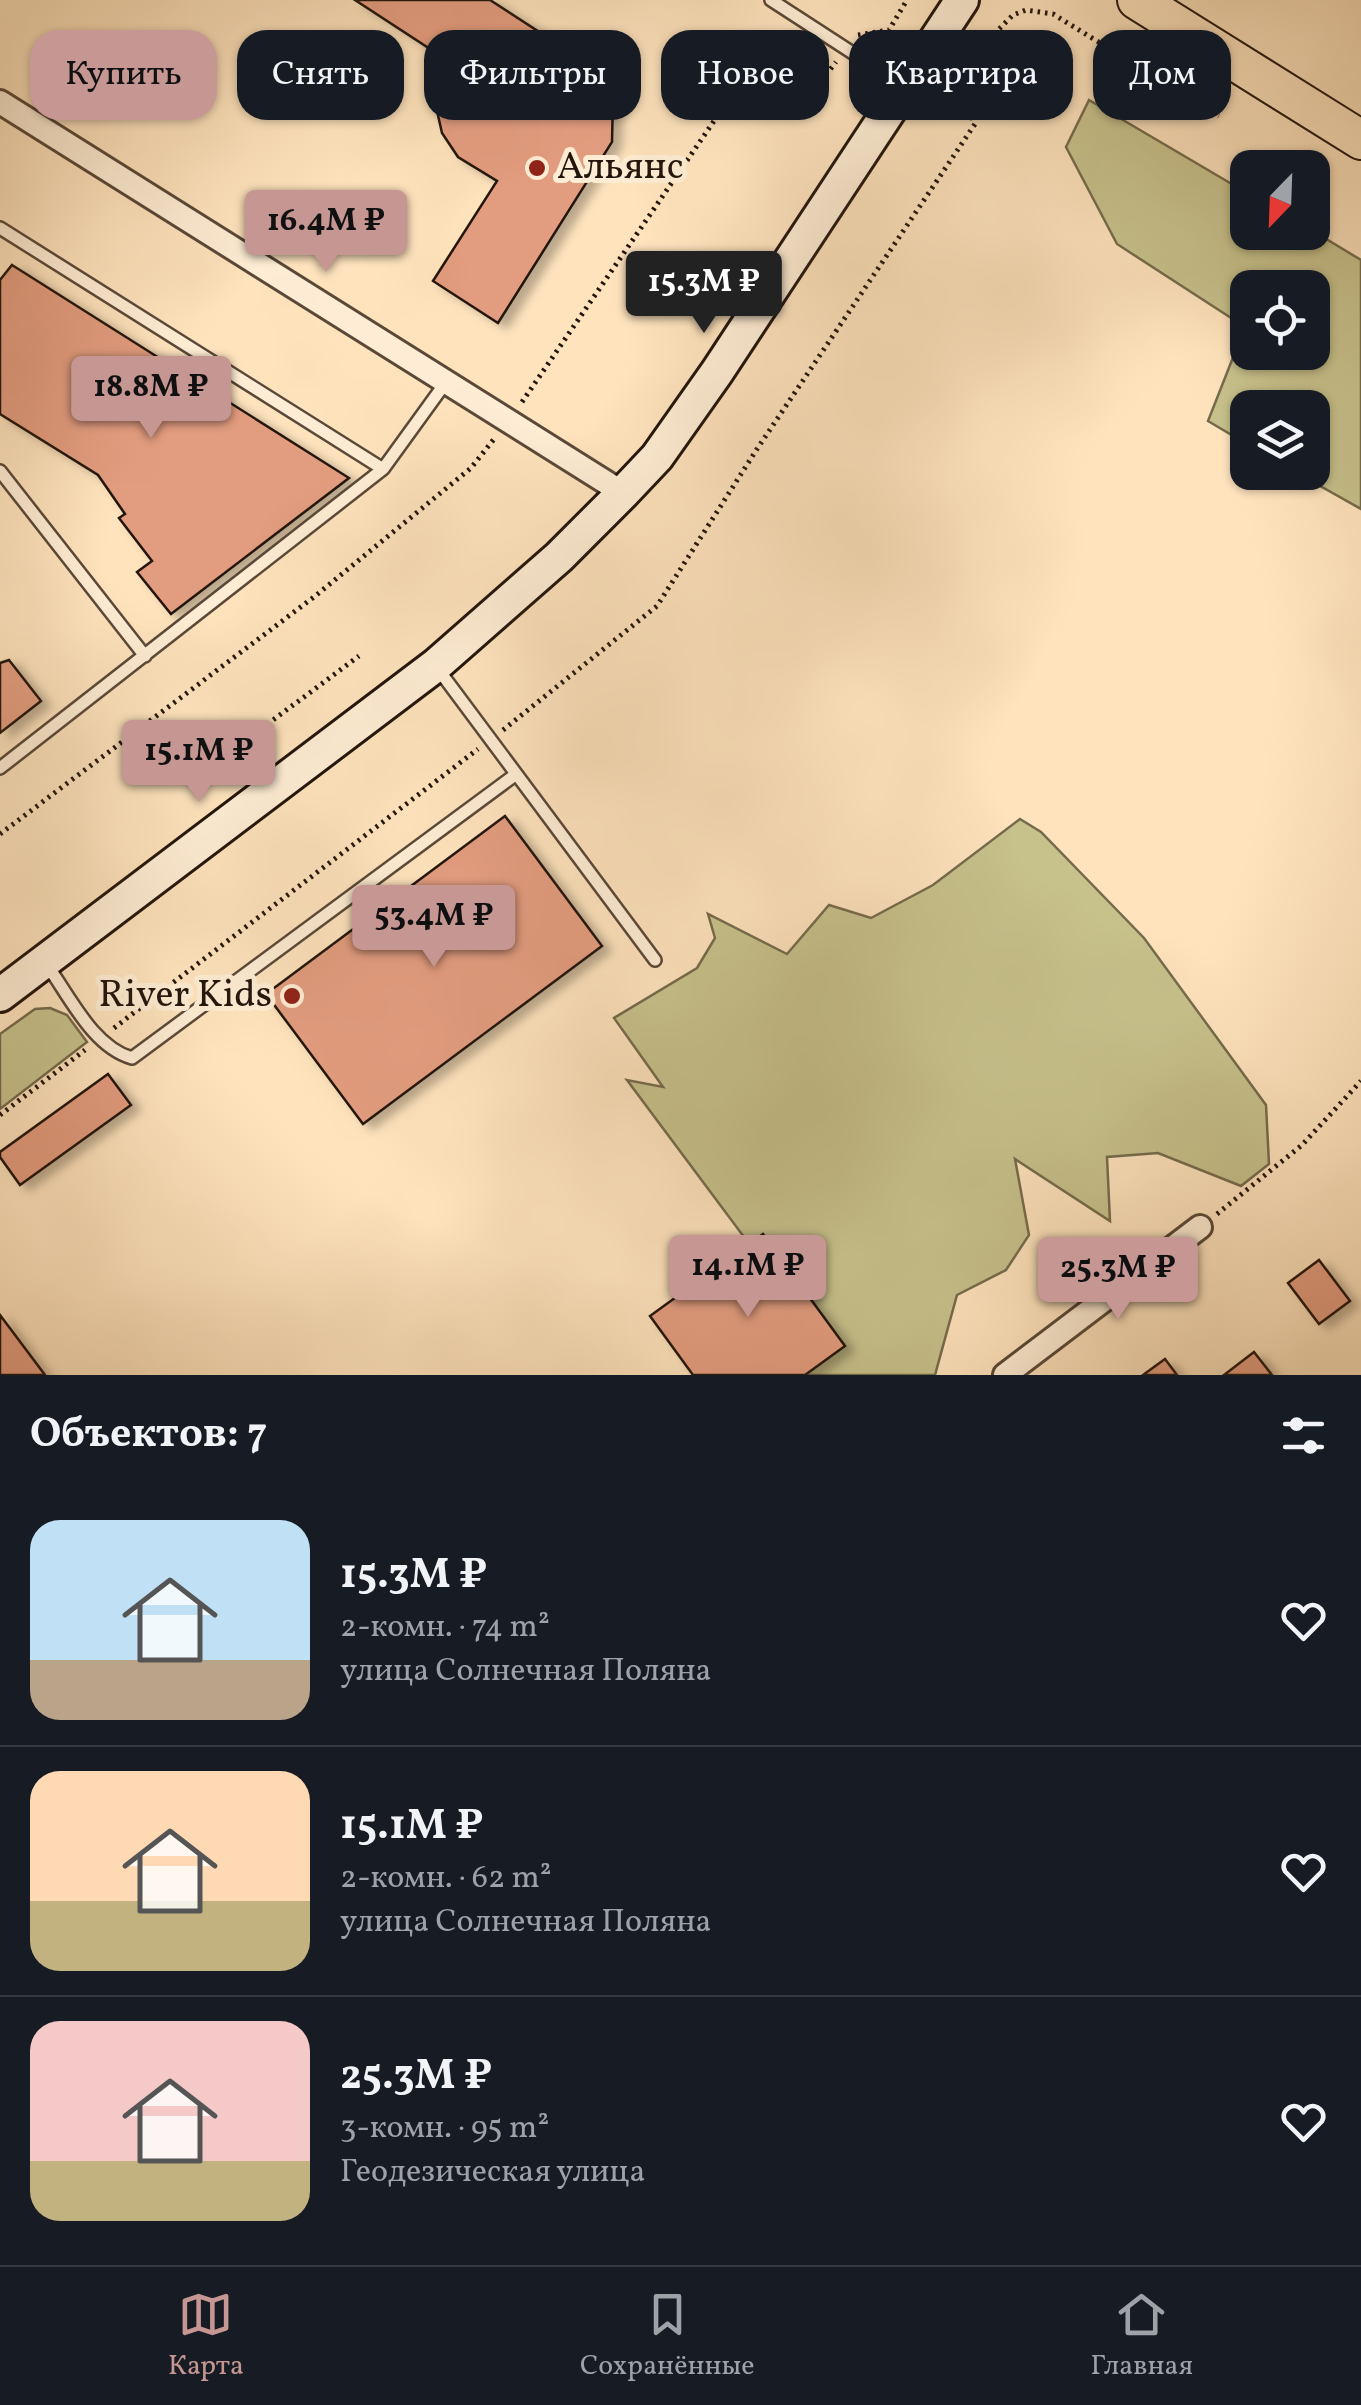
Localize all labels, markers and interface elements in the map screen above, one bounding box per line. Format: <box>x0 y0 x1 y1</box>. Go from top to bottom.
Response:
chip: Купить <box>30 30 217 120</box>
chip: Снять <box>237 30 404 120</box>
chip: Фильтры <box>424 30 641 120</box>
chip: Новое <box>661 30 829 120</box>
chip: Квартира <box>849 30 1073 120</box>
chip: Дом <box>1093 30 1231 120</box>
place label: Альянс <box>557 142 684 195</box>
north arrow <box>1230 150 1330 250</box>
map controls <box>1230 150 1330 490</box>
marker: Альянс <box>526 157 548 179</box>
pin: 16.4M ₽ <box>234 190 418 275</box>
text: 16.4M ₽ <box>267 200 385 244</box>
pin: 15.3M ₽ <box>612 251 796 336</box>
text: 15.3M ₽ <box>648 261 760 305</box>
button: locate <box>1230 270 1330 370</box>
pin: 18.8M ₽ <box>59 356 243 441</box>
text: 18.8M ₽ <box>93 366 209 410</box>
button: layers <box>1230 390 1330 490</box>
pin: 15.1M ₽ <box>107 720 291 805</box>
text: 15.1M ₽ <box>144 730 254 774</box>
pin: 53.4M ₽ <box>342 885 526 970</box>
text: 53.4M ₽ <box>374 895 494 939</box>
place label: River Kids <box>98 970 272 1023</box>
marker: River Kids <box>281 985 303 1007</box>
pin: 14.1M ₽ <box>656 1235 840 1320</box>
pin: 25.3M ₽ <box>1026 1237 1210 1322</box>
text: 14.1M ₽ <box>691 1245 805 1289</box>
text: 25.3M ₽ <box>1060 1247 1176 1291</box>
text: Объектов: 7 <box>30 1406 267 1465</box>
icon: filters <box>1276 1408 1331 1463</box>
text: 15.3M ₽ <box>340 1547 487 1606</box>
icon: home <box>110 1560 230 1680</box>
icon: heart <box>1276 1593 1331 1648</box>
text: 2-комн. · 74 m² <box>340 1606 550 1650</box>
text: улица Солнечная Поляна <box>340 1650 712 1694</box>
text: 15.1M ₽ <box>340 1798 484 1857</box>
icon: home <box>110 1811 230 1931</box>
icon: heart <box>1276 1844 1331 1899</box>
text: 2-комн. · 62 m² <box>340 1857 552 1901</box>
text: улица Солнечная Поляна <box>340 1901 712 1945</box>
text: 25.3M ₽ <box>340 2048 492 2107</box>
icon: home <box>110 2061 230 2181</box>
icon: heart <box>1276 2094 1331 2149</box>
text: 3-комн. · 95 m² <box>340 2107 549 2151</box>
text: Геодезическая улица <box>340 2151 645 2195</box>
tab: Карта <box>168 2287 244 2386</box>
tab: Сохранённые <box>580 2287 755 2386</box>
tab: Главная <box>1091 2287 1193 2386</box>

